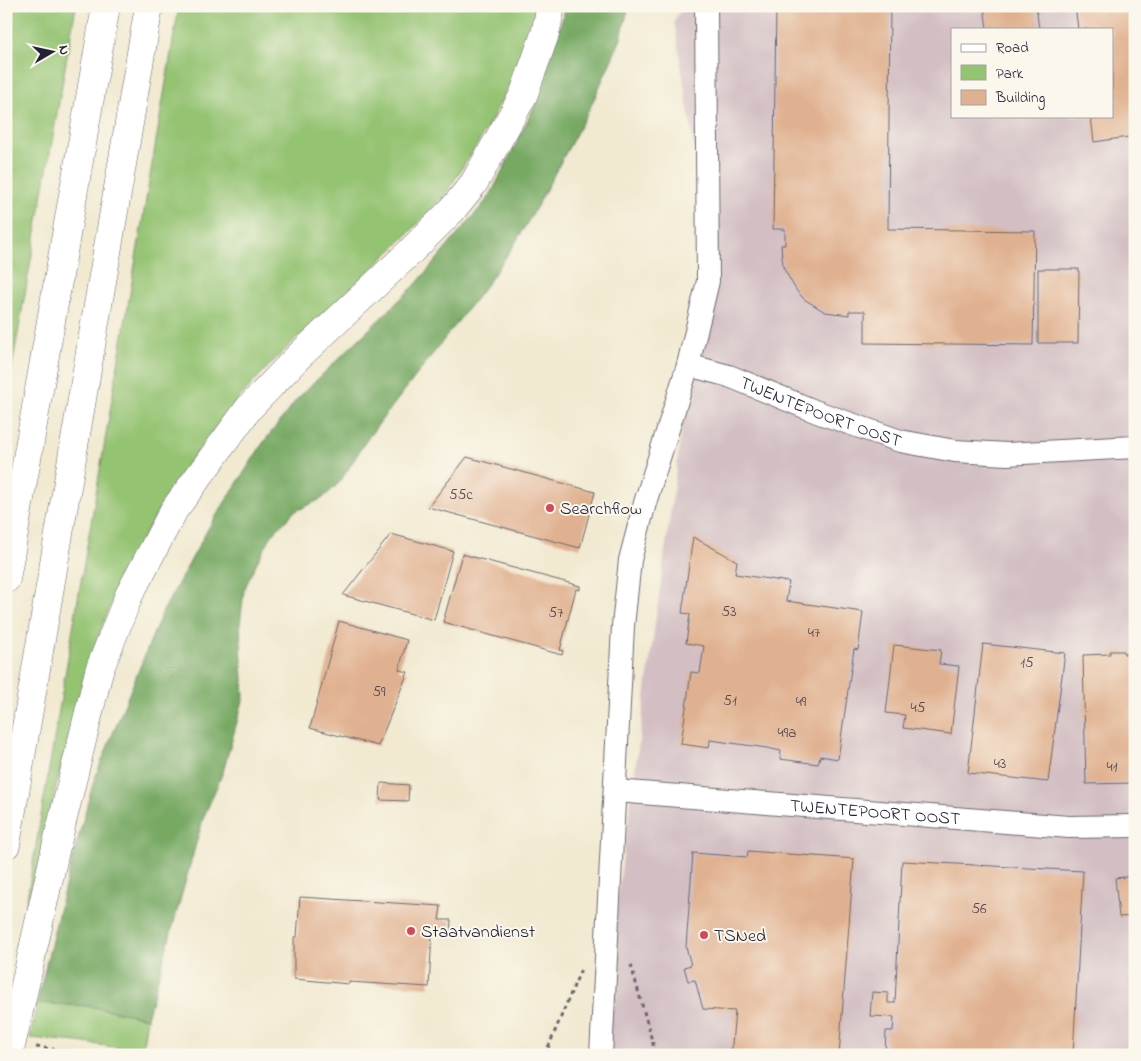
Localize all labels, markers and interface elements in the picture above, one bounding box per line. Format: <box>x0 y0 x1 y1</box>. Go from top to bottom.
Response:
north arrow <box>28 28 78 78</box>
legend <box>951 28 1114 118</box>
text: Road <box>996 37 1029 59</box>
text: N <box>52 44 74 57</box>
text: Park <box>996 63 1024 85</box>
text: Building <box>995 87 1045 110</box>
street label: TWENTEPOORT OOST <box>735 371 905 455</box>
house number: 55c <box>449 484 473 506</box>
place label: Searchflow <box>560 497 642 523</box>
marker: Searchflow <box>544 502 556 514</box>
house number: 53 <box>722 601 736 623</box>
house number: 57 <box>549 602 563 624</box>
house number: 47 <box>808 622 820 644</box>
house number: 15 <box>1020 652 1034 674</box>
house number: 59 <box>372 681 386 703</box>
house number: 51 <box>723 690 737 712</box>
house number: 49 <box>796 691 807 713</box>
house number: 45 <box>911 697 926 719</box>
house number: 49a <box>778 722 796 744</box>
house number: 43 <box>994 753 1006 775</box>
house number: 41 <box>1107 756 1118 778</box>
street label: TWENTEPOORT OOST <box>789 794 961 833</box>
house number: 56 <box>971 898 987 920</box>
place label: Staatvandienst <box>421 920 535 946</box>
place label: TSNed <box>714 924 766 950</box>
marker: Staatvandienst <box>405 925 417 937</box>
marker: TSNed <box>698 929 710 941</box>

